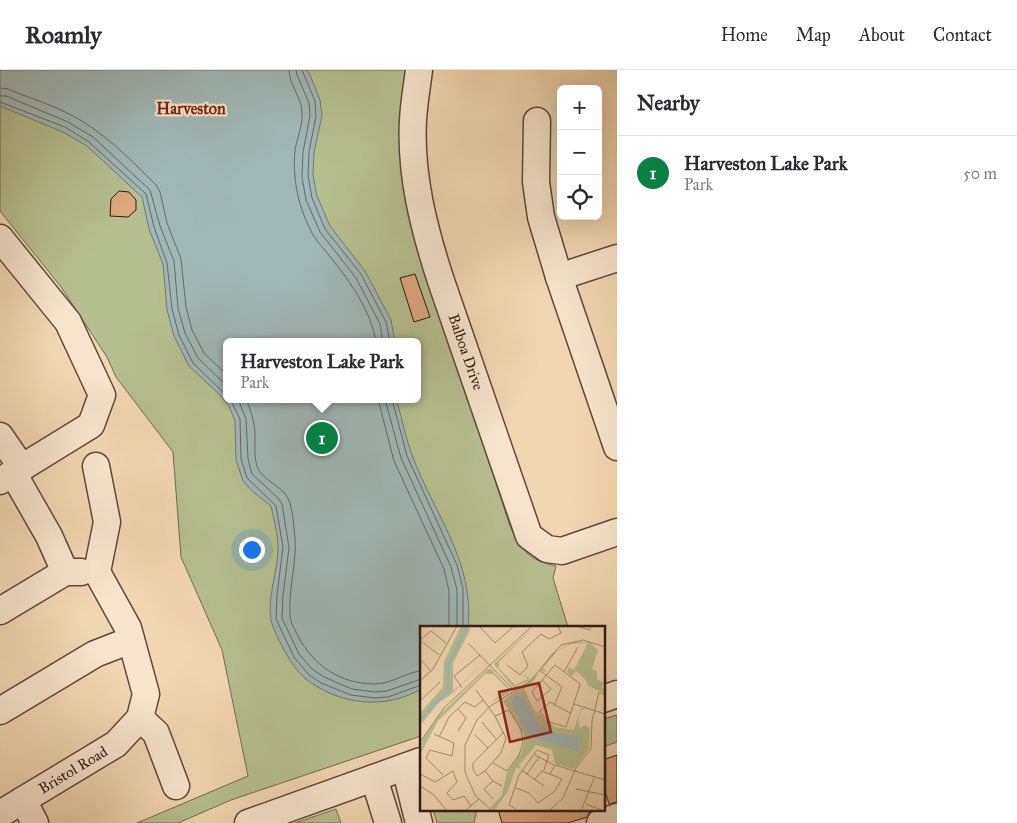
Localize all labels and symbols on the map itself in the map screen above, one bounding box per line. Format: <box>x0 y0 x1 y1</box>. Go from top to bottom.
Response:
district label: Harveston <box>156 99 226 118</box>
street label: Balboa Drive <box>445 311 487 393</box>
pin: 1 <box>306 419 338 457</box>
your location <box>239 537 265 563</box>
inset map <box>420 626 604 810</box>
street label: Bristol Road <box>35 742 111 798</box>

